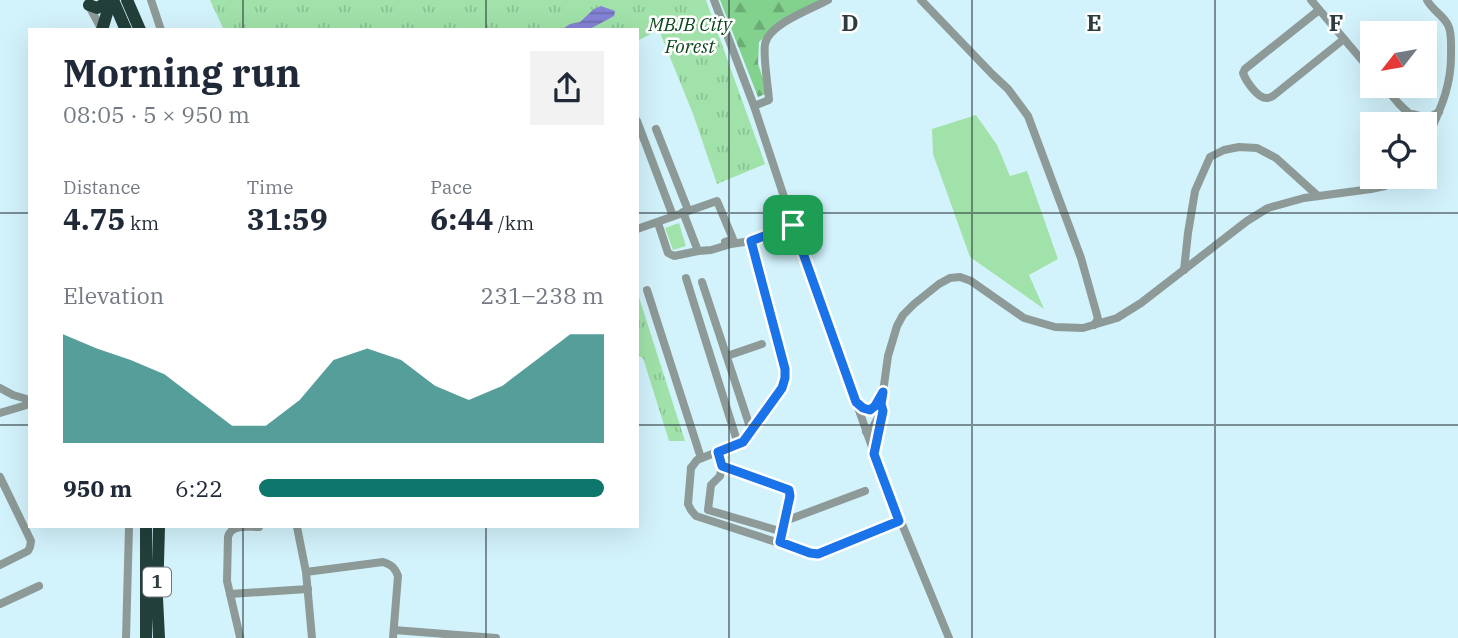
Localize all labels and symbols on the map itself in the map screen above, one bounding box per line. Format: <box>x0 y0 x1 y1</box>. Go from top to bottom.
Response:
text: D <box>841 7 859 37</box>
text: E <box>1086 7 1102 37</box>
text: F <box>1329 7 1343 37</box>
park label: MBJB City Forest <box>647 12 733 58</box>
north arrow <box>1360 21 1437 98</box>
pin <box>763 195 823 255</box>
road number: 1 <box>143 568 171 596</box>

